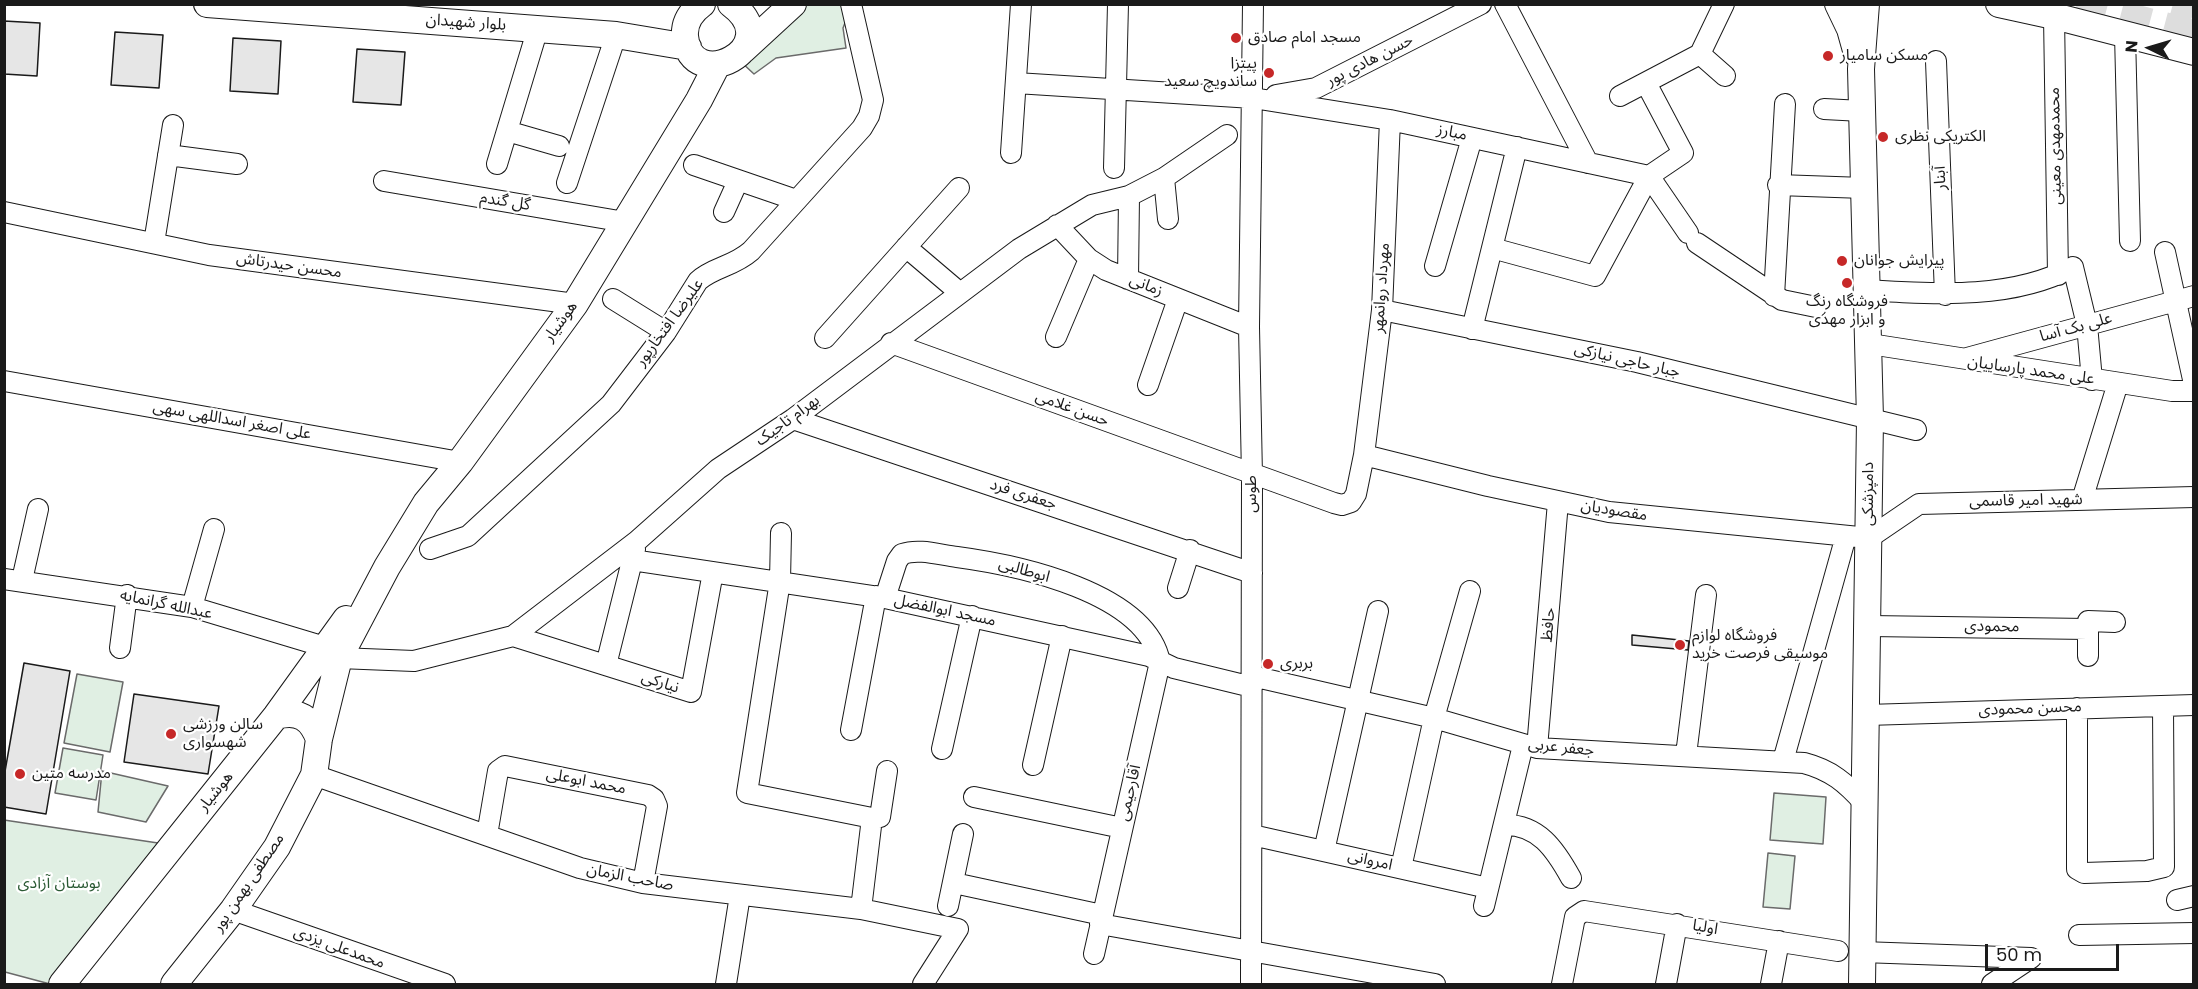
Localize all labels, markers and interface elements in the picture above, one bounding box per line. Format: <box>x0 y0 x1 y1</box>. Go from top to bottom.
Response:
street label: بلوار شهیدان <box>425 11 507 35</box>
north arrow <box>2120 18 2180 78</box>
place label: مسجد امام صادق <box>1248 28 1361 48</box>
marker: مسجد امام صادق <box>1229 31 1243 45</box>
street label: حسن هادی پور <box>1323 31 1417 91</box>
text: N <box>2120 39 2144 53</box>
place label: مسکن سامیار <box>1840 46 1928 66</box>
marker: مسکن سامیار <box>1821 49 1835 63</box>
place label: پیتزا ساندویچ سعید <box>1164 54 1257 92</box>
marker: پیتزا ساندویچ سعید <box>1262 66 1276 80</box>
street label: محمدمهدی معینی <box>2045 87 2067 205</box>
street label: مبارز <box>1435 120 1469 146</box>
place label: الکتریکی نظری <box>1895 127 1986 147</box>
marker: الکتریکی نظری <box>1876 130 1890 144</box>
street label: آبنار <box>1931 166 1951 190</box>
street label: گل گندم <box>478 189 532 215</box>
street label: مهرداد روانمهر <box>1369 242 1395 334</box>
street label: محسن حیدرتاش <box>235 249 343 283</box>
place label: پیرایش جوانان <box>1854 251 1945 271</box>
marker: پیرایش جوانان <box>1835 254 1849 268</box>
street label: زمانی <box>1126 271 1166 301</box>
street label: علیرضا افتخارپور <box>632 276 708 370</box>
marker: فروشگاه رنگ و ابزار مهدی <box>1840 276 1854 290</box>
place label: فروشگاه رنگ و ابزار مهدی <box>1806 292 1888 330</box>
street label: هوشیار <box>540 298 582 346</box>
street label: علی بک آسا <box>2038 309 2114 347</box>
street label: جبار حاجی نیازکی <box>1572 340 1682 382</box>
street label: علی محمد پارساییان <box>1966 353 2096 389</box>
street label: حسن غلامی <box>1033 387 1111 431</box>
street label: بهرام تاجیک <box>752 391 824 451</box>
street label: علی اصغر اسداللهی سهی <box>151 398 313 444</box>
street label: دامپزشکی <box>1859 462 1879 526</box>
street label: جعفری فرد <box>987 475 1059 515</box>
street label: طوس <box>1242 475 1262 513</box>
street label: شهید امیر قاسمی <box>1969 490 2083 512</box>
street label: مقصودیان <box>1579 496 1649 526</box>
street label: ابوطالبی <box>996 555 1052 587</box>
street label: عبدالله گرانمایه <box>118 586 214 624</box>
street label: مسجد ابوالفضل <box>892 591 998 631</box>
street label: حافظ <box>1538 607 1560 643</box>
street label: محمودی <box>1964 617 2020 637</box>
place label: فروشگاه لوازم موسیقی فرصت خرید <box>1692 626 1828 664</box>
marker: فروشگاه لوازم موسیقی فرصت خرید <box>1673 638 1687 652</box>
place label: بربری <box>1280 654 1313 674</box>
marker: بربری <box>1261 657 1275 671</box>
street label: نیارکی <box>639 668 681 698</box>
street label: محسن محمودی <box>1978 698 2082 720</box>
place label: سالن ورزشی شهسواری <box>183 715 263 753</box>
marker: سالن ورزشی شهسواری <box>164 727 178 741</box>
street label: جعفر عربی <box>1527 735 1595 761</box>
street label: آقارحیمی <box>1114 763 1146 823</box>
place label: مدرسه متین <box>32 764 111 784</box>
street label: محمد ابوعلی <box>544 765 628 799</box>
marker: مدرسه متین <box>13 767 27 781</box>
street label: هوشیار <box>194 768 238 816</box>
street label: مصطفی بهمن پور <box>209 830 289 936</box>
street label: امروانی <box>1346 847 1394 875</box>
street label: صاحب الزمان <box>585 860 675 896</box>
park label: بوستان آزادی <box>17 874 101 894</box>
street label: اولیا <box>1691 916 1719 940</box>
street label: محمدعلی یزدی <box>291 923 387 973</box>
scale bar <box>1988 932 2122 970</box>
text: 50 m <box>1996 942 2042 967</box>

